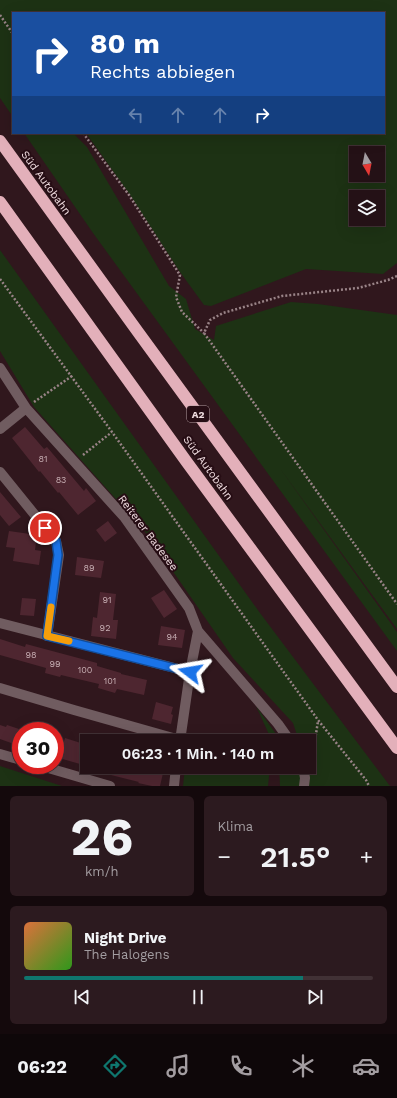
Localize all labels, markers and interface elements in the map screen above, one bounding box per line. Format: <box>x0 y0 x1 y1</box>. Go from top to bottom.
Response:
text: 80 m <box>90 27 160 60</box>
icon: right <box>24 28 76 80</box>
text: Rechts abbiegen <box>90 61 235 82</box>
icon: left <box>125 104 147 126</box>
icon: ahead <box>167 104 189 126</box>
icon: ahead <box>209 104 231 126</box>
icon: right <box>251 104 273 126</box>
north arrow <box>349 146 385 182</box>
map controls <box>349 146 385 226</box>
street label: Süd Autobahn <box>18 148 74 218</box>
button: layers <box>349 190 385 226</box>
road number: A2 <box>187 406 209 422</box>
street label: Süd Autobahn <box>180 433 236 503</box>
house number: 81 <box>38 454 48 464</box>
house number: 83 <box>56 475 66 485</box>
street label: Reiterer Badesee <box>115 493 181 573</box>
pin <box>28 511 62 545</box>
icon: arrive <box>34 517 56 539</box>
house number: 89 <box>83 563 95 573</box>
house number: 91 <box>102 595 112 605</box>
house number: 92 <box>100 623 110 633</box>
house number: 94 <box>166 632 178 642</box>
house number: 98 <box>25 650 37 660</box>
position arrow <box>169 651 211 693</box>
house number: 99 <box>49 659 61 669</box>
house number: 100 <box>78 665 93 675</box>
house number: 101 <box>104 676 116 686</box>
speed limit sign: 30 <box>12 722 64 774</box>
text: 06:23 · 1 Min. · 140 m <box>122 745 274 763</box>
text: 26 <box>70 807 133 868</box>
text: Klima <box>218 819 253 834</box>
text: 21.5° <box>260 839 331 874</box>
text: − <box>218 844 231 869</box>
text: + <box>360 844 373 869</box>
text: km/h <box>85 864 119 879</box>
text: Night Drive <box>84 929 167 947</box>
text: The Halogens <box>84 947 170 962</box>
icon: previous <box>71 986 93 1008</box>
icon: pause <box>187 986 209 1008</box>
icon: next <box>304 986 326 1008</box>
icon: directions <box>101 1052 129 1080</box>
icon: music <box>164 1052 192 1080</box>
icon: phone <box>227 1052 255 1080</box>
icon: climate <box>289 1052 317 1080</box>
icon: car <box>352 1052 380 1080</box>
text: 06:22 <box>17 1056 67 1077</box>

